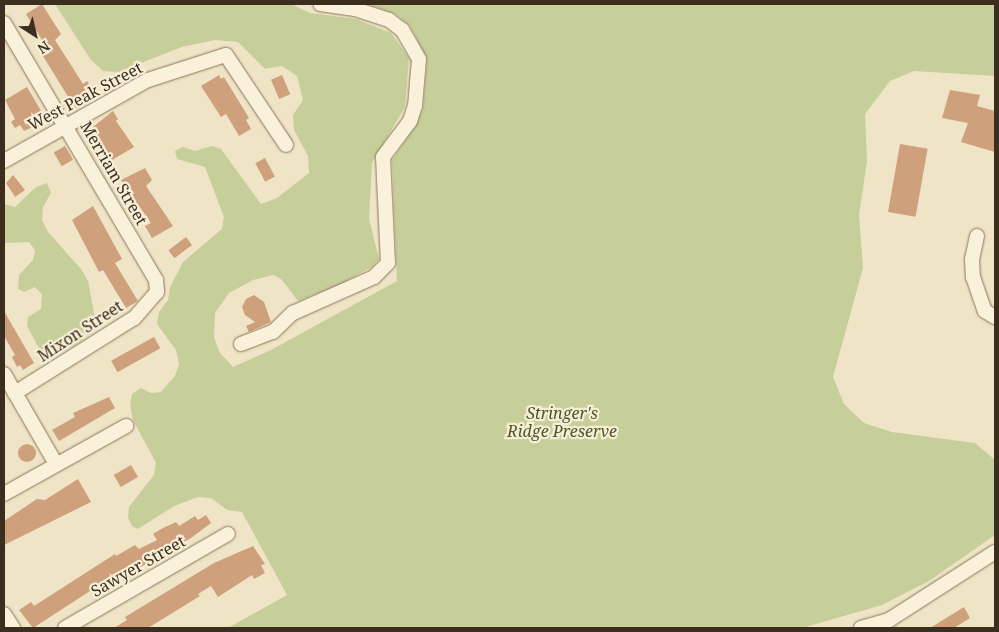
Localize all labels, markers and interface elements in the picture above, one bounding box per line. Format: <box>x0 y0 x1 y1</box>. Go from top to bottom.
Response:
north arrow <box>10 10 60 60</box>
text: N <box>34 37 54 59</box>
street label: West Peak Street <box>25 58 145 134</box>
street label: Merriam Street <box>77 118 151 228</box>
street label: Mixon Street <box>34 296 126 366</box>
park label: Stringer's Ridge Preserve <box>507 403 617 441</box>
street label: Sawyer Street <box>88 531 188 601</box>

